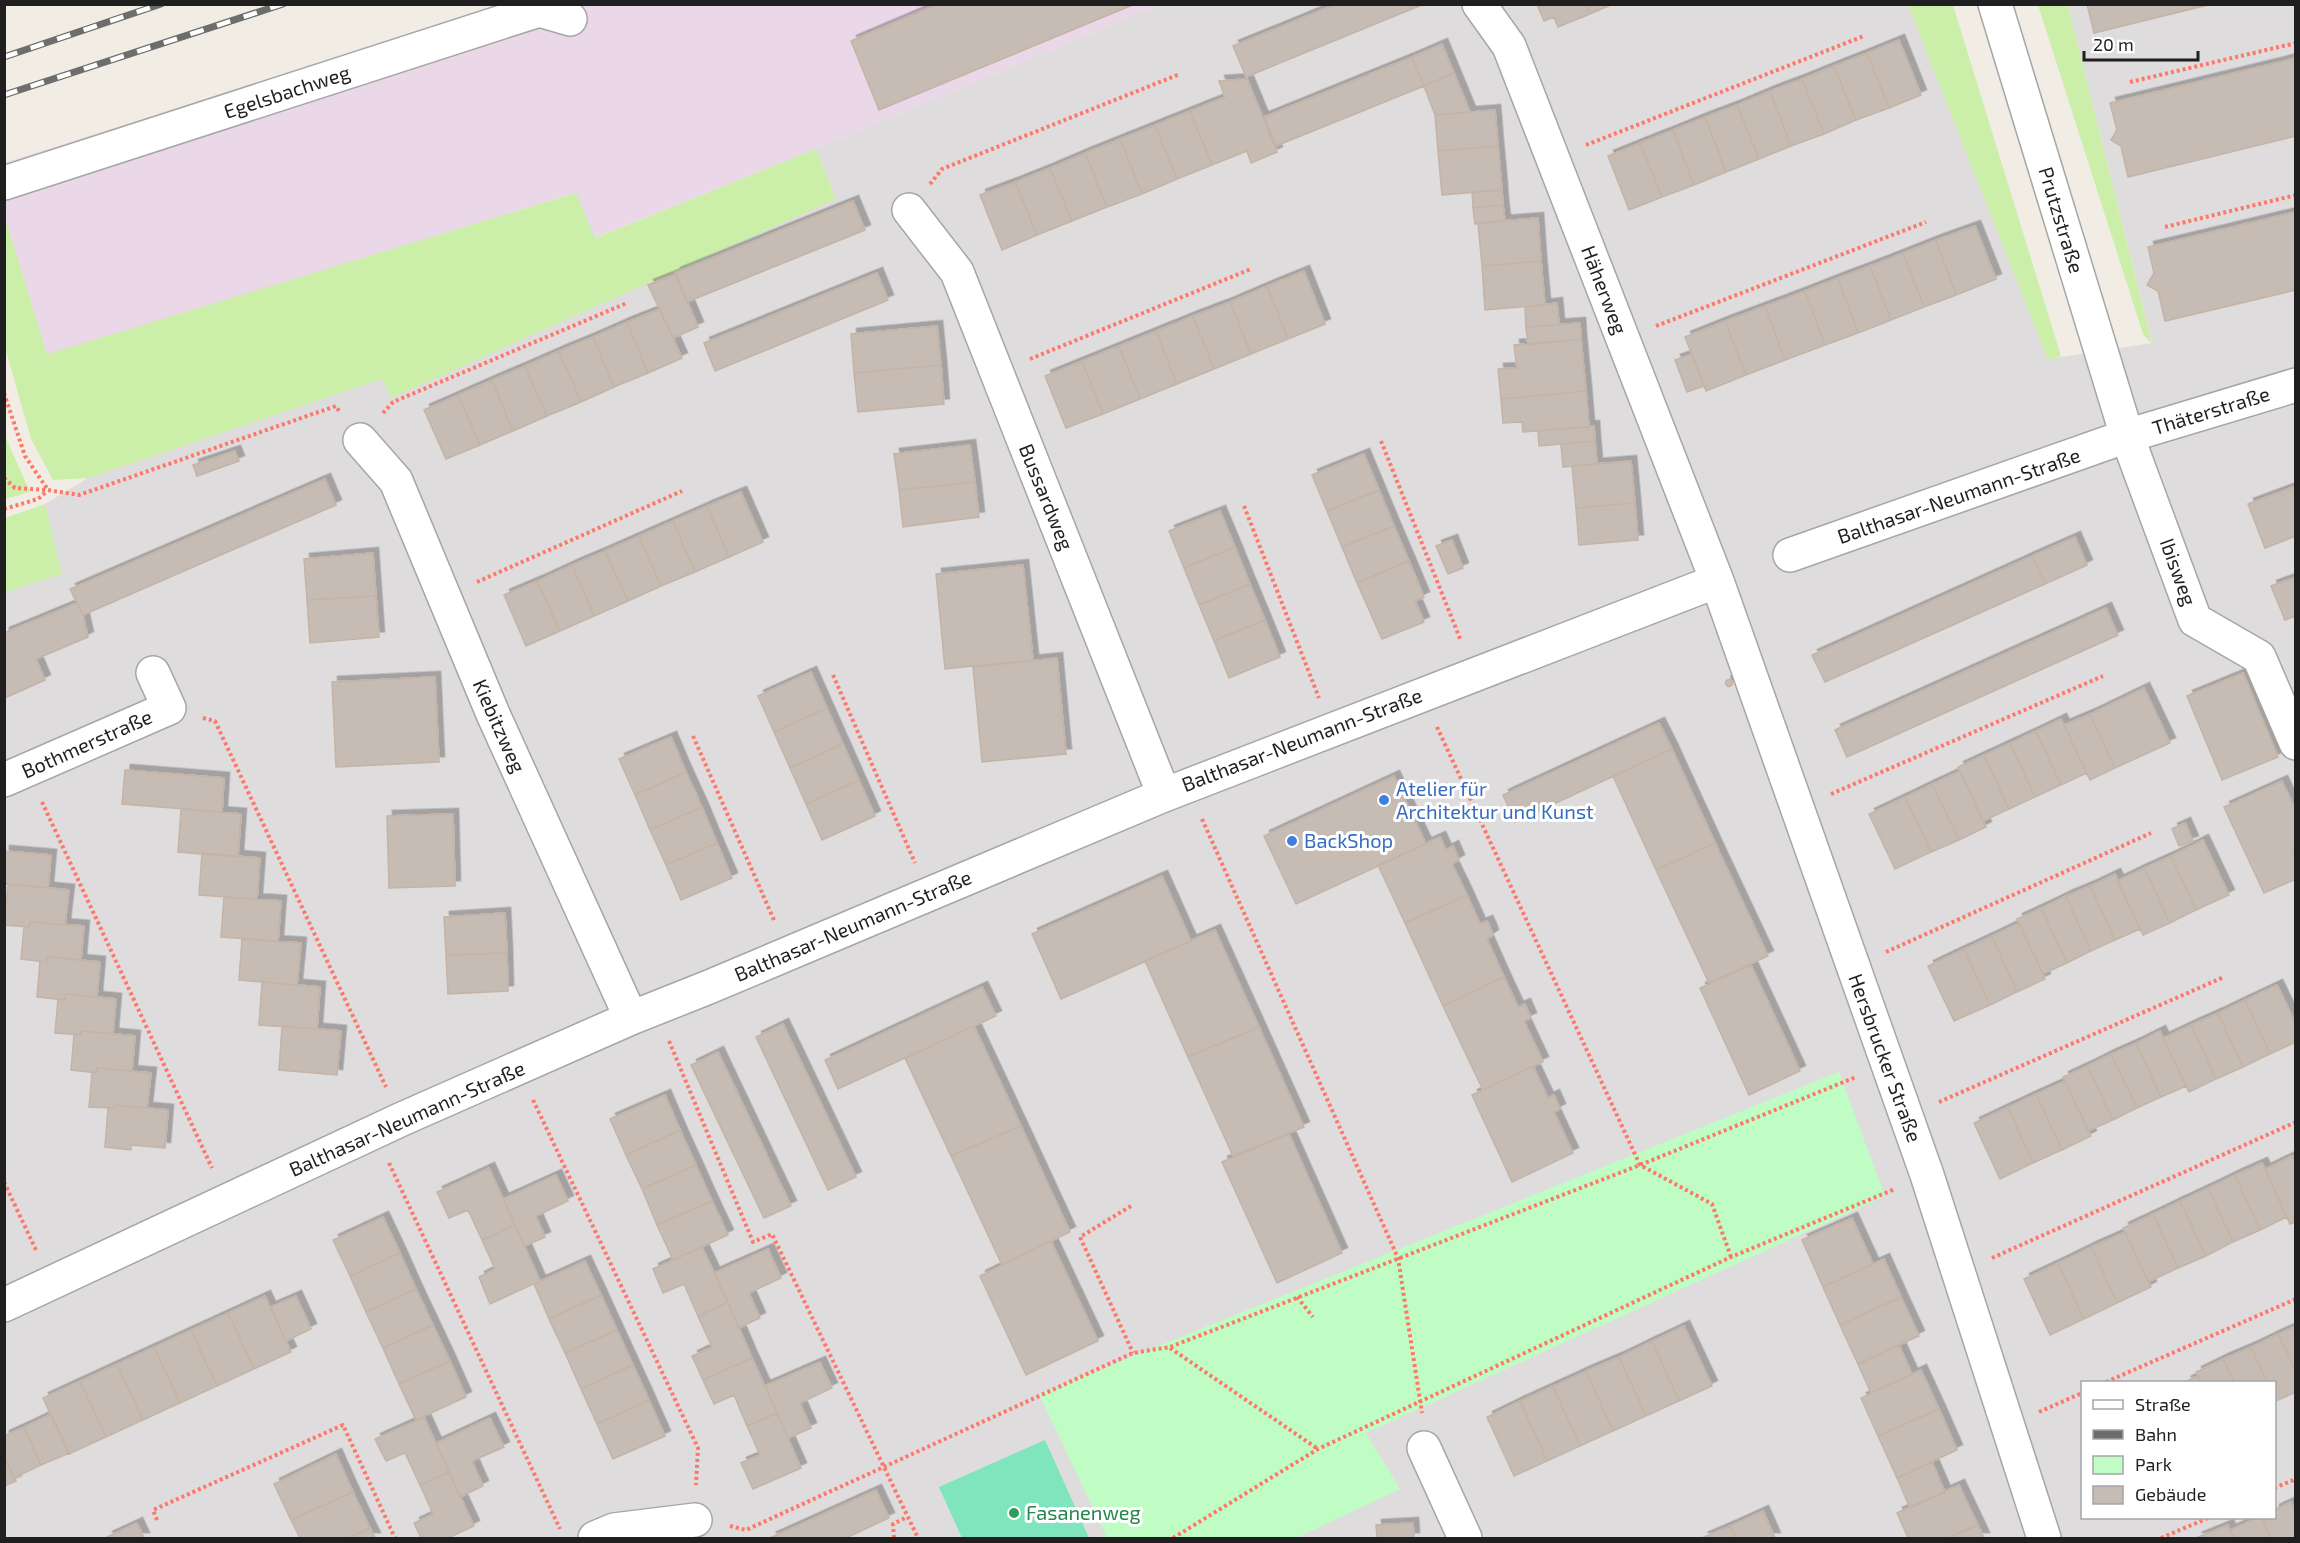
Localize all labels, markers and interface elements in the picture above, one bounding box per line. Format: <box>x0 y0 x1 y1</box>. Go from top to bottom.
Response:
scale bar <box>2084 24 2198 62</box>
text: 20 m <box>2093 33 2134 55</box>
street label: Egelsbachweg <box>221 59 353 123</box>
street label: Prutzstraße <box>2034 164 2090 276</box>
street label: Häherweg <box>1577 242 1633 337</box>
street label: Thäterstraße <box>2149 381 2272 439</box>
street label: Bussardweg <box>1015 440 1079 553</box>
street label: Balthasar-Neumann-Straße <box>1834 442 2083 548</box>
street label: Ibisweg <box>2156 535 2202 609</box>
street label: Kiebitzweg <box>469 675 531 776</box>
street label: Balthasar-Neumann-Straße <box>1178 682 1425 796</box>
street label: Bothmerstraße <box>18 704 156 783</box>
place label: Atelier für Architektur und Kunst <box>1396 776 1594 823</box>
marker: Atelier für Architektur und Kunst <box>1377 793 1391 807</box>
place label: BackShop <box>1304 828 1393 852</box>
marker: BackShop <box>1285 834 1299 848</box>
street label: Balthasar-Neumann-Straße <box>730 864 975 986</box>
street label: Hersbrucker Straße <box>1844 970 1928 1145</box>
street label: Balthasar-Neumann-Straße <box>285 1055 528 1181</box>
legend <box>2081 1381 2276 1519</box>
text: Straße <box>2135 1393 2191 1415</box>
text: Bahn <box>2135 1423 2177 1445</box>
text: Park <box>2135 1453 2172 1475</box>
text: Gebäude <box>2135 1483 2206 1505</box>
place label: Fasanenweg <box>1026 1500 1141 1524</box>
marker: Fasanenweg <box>1007 1506 1021 1520</box>

